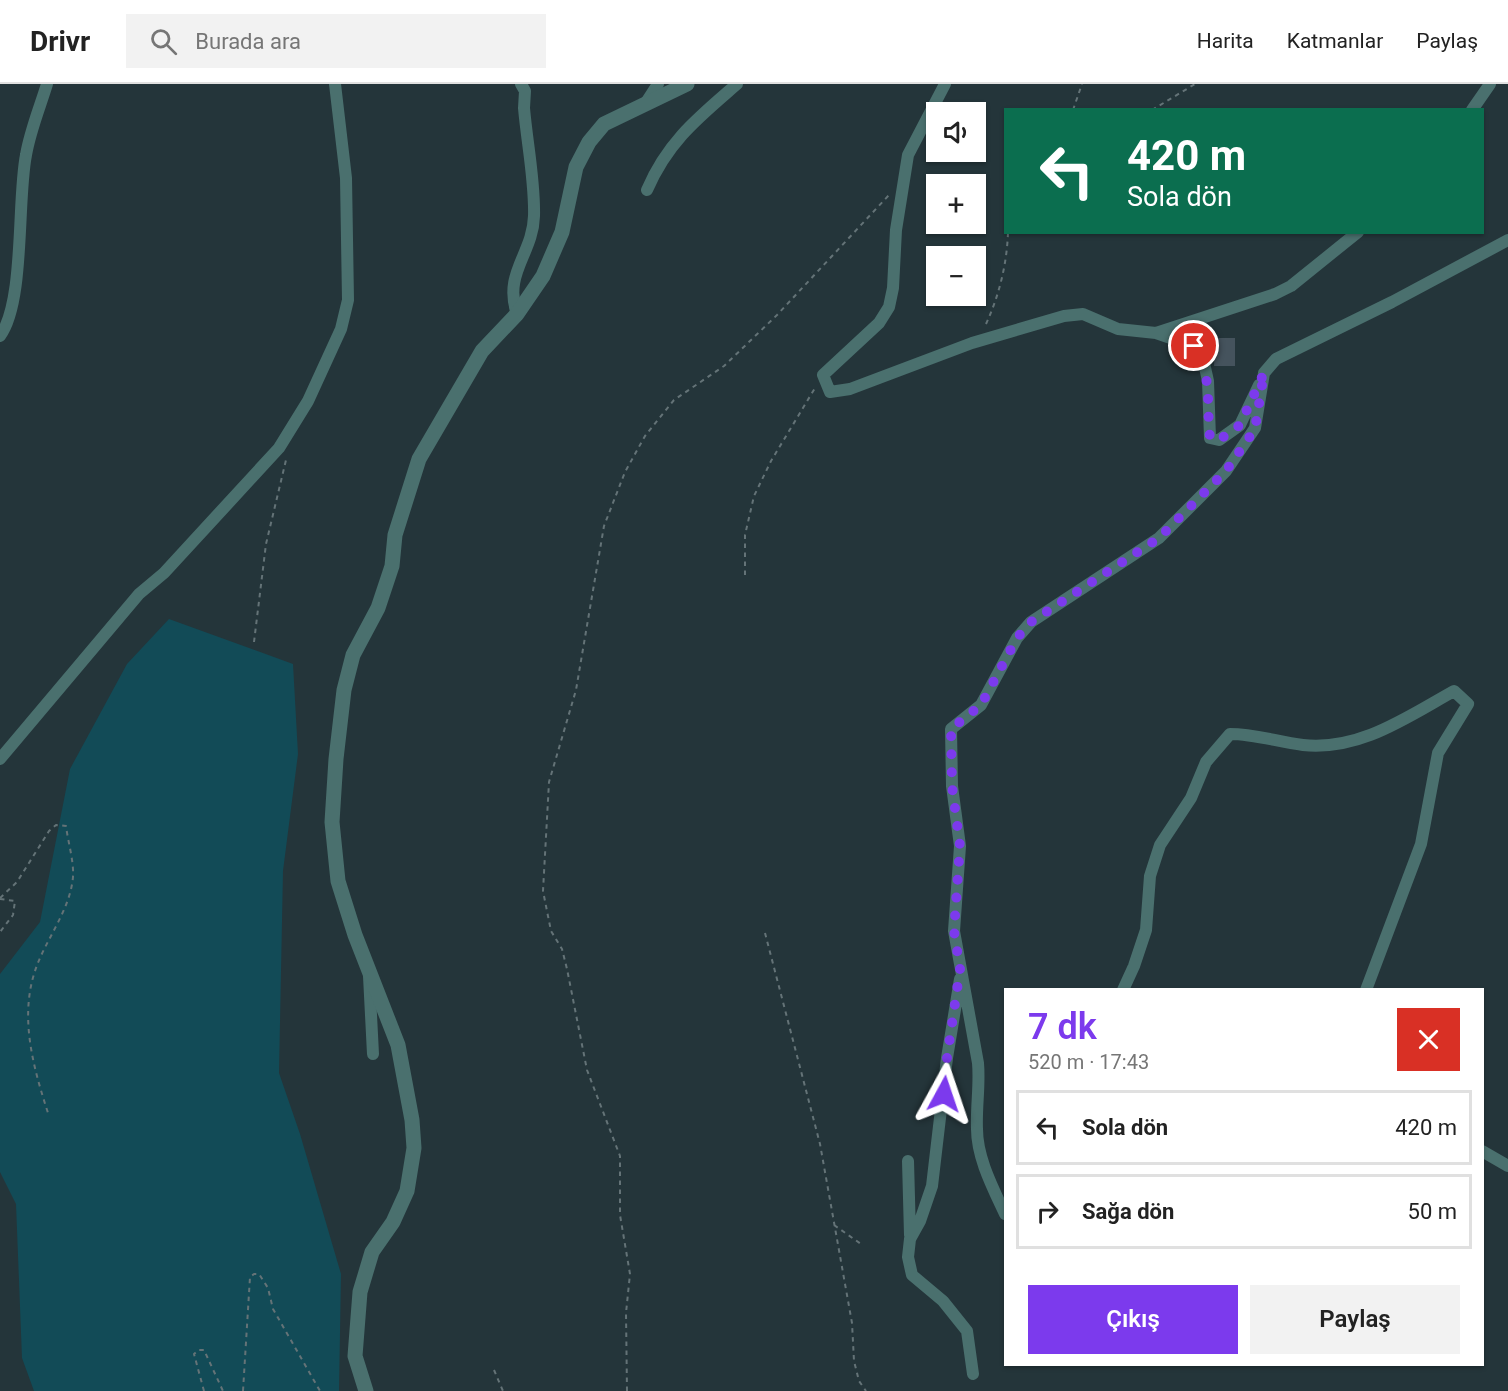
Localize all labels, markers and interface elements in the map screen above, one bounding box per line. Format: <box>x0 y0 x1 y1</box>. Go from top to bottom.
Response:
search box <box>126 14 546 68</box>
text: Drivr <box>30 25 90 58</box>
icon: search <box>147 25 180 58</box>
text: Burada ara <box>195 29 301 54</box>
text: Harita <box>1197 29 1254 53</box>
text: Katmanlar <box>1287 29 1383 53</box>
text: Paylaş <box>1416 29 1478 53</box>
map controls <box>926 102 986 306</box>
button: sound <box>926 102 986 162</box>
text: 420 m <box>1127 131 1246 180</box>
icon: left <box>1028 132 1106 210</box>
button: + <box>926 174 986 234</box>
text: Sola dön <box>1127 181 1232 213</box>
button: − <box>926 246 986 306</box>
pin <box>1168 320 1219 371</box>
icon: arrive <box>1177 329 1210 362</box>
text: 7 dk <box>1028 1006 1097 1048</box>
button: close <box>1397 1008 1460 1071</box>
text: 520 m · 17:43 <box>1028 1050 1149 1074</box>
position arrow <box>912 1062 976 1126</box>
icon: left <box>1031 1111 1064 1144</box>
text: Sola dön <box>1082 1115 1168 1140</box>
text: 420 m <box>1395 1115 1457 1140</box>
icon: right <box>1031 1195 1064 1228</box>
text: Sağa dön <box>1082 1199 1174 1224</box>
text: 50 m <box>1408 1199 1457 1224</box>
button: Çıkış <box>1028 1285 1238 1354</box>
button: Paylaş <box>1250 1285 1460 1354</box>

